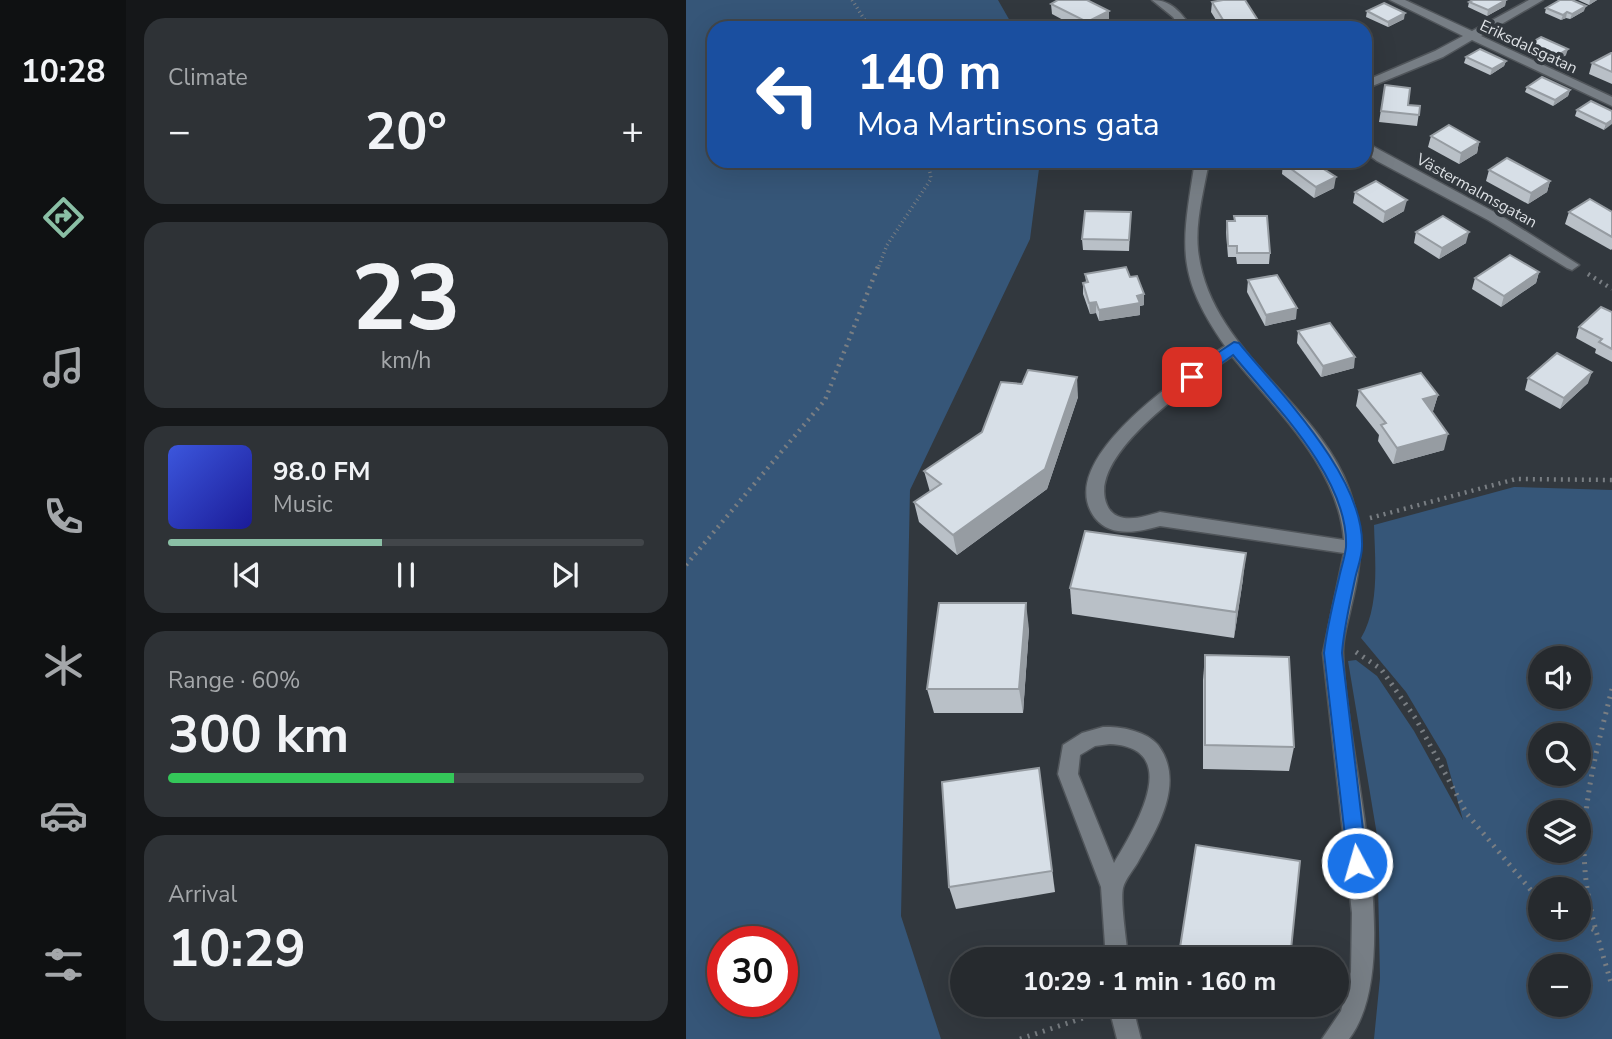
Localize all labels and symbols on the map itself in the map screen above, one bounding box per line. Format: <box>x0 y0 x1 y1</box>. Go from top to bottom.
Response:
street label: Eriksdalsgatan <box>1476 15 1581 79</box>
street label: Västermalmsgatan <box>1411 148 1541 233</box>
pin <box>1162 347 1222 407</box>
position arrow <box>1320 826 1394 900</box>
speed limit sign: 30 <box>707 926 798 1017</box>

